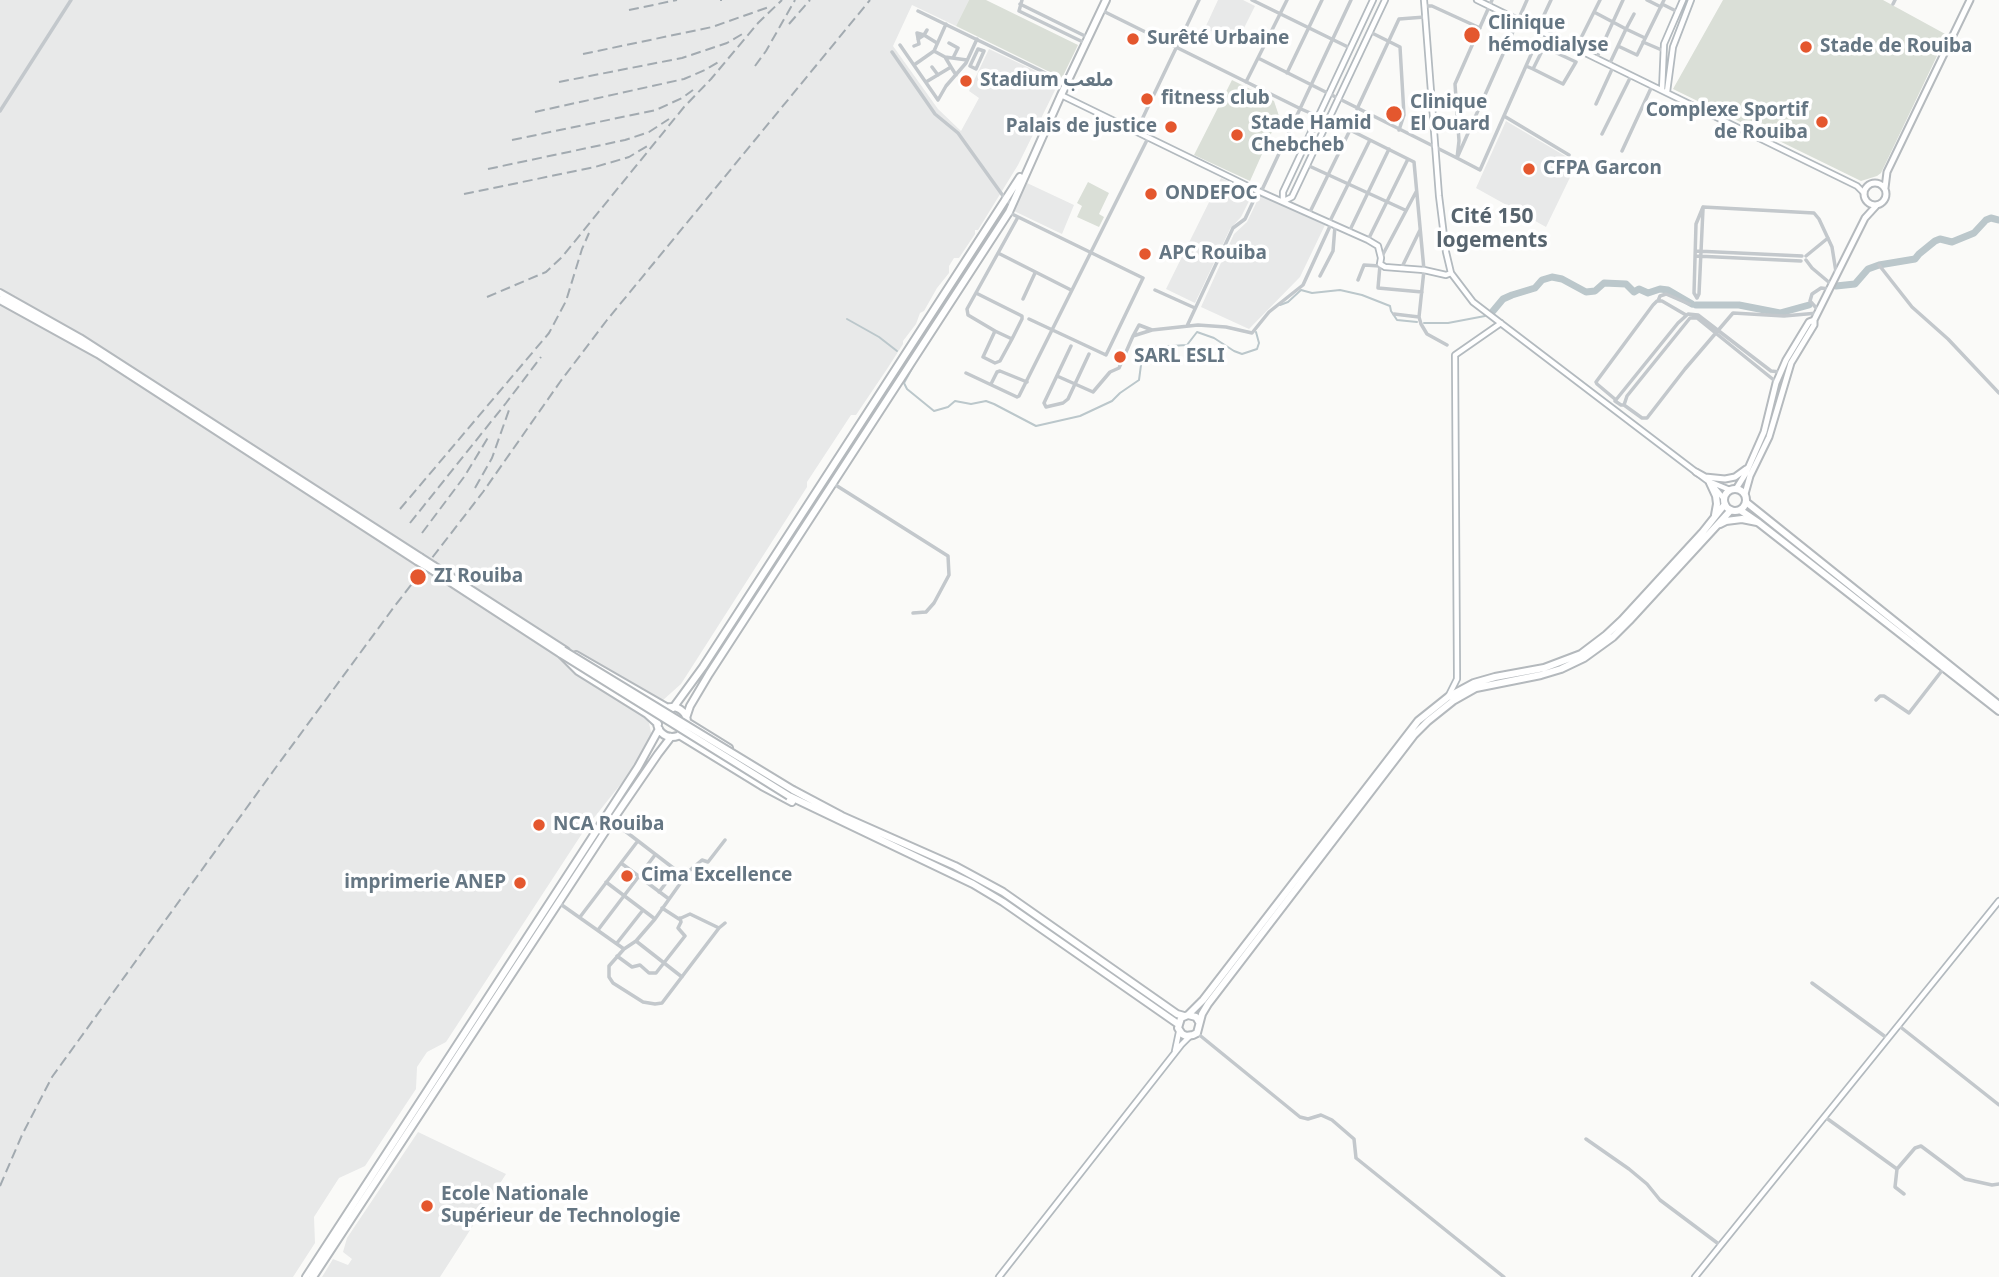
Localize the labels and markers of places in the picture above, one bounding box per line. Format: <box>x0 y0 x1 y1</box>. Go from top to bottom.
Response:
place label: Clinique hémodialyse <box>1488 13 1609 57</box>
marker: Clinique hémodialyse <box>1462 25 1482 45</box>
place label: Surêté Urbaine <box>1147 28 1289 50</box>
marker: Surêté Urbaine <box>1125 31 1141 47</box>
place label: Stade de Rouiba <box>1820 36 1972 58</box>
marker: Stade de Rouiba <box>1798 39 1814 55</box>
place label: Stadium ملعب <box>980 70 1113 92</box>
marker: Stadium ملعب <box>958 73 974 89</box>
place label: fitness club <box>1161 88 1270 110</box>
marker: fitness club <box>1139 91 1155 107</box>
place label: Clinique El Ouard <box>1410 92 1490 136</box>
place label: Complexe Sportif de Rouiba <box>1646 100 1808 144</box>
marker: Clinique El Ouard <box>1384 104 1404 124</box>
place label: Stade Hamid Chebcheb <box>1251 113 1372 157</box>
marker: Complexe Sportif de Rouiba <box>1814 114 1830 130</box>
place label: Palais de justice <box>1006 116 1157 138</box>
marker: Palais de justice <box>1163 119 1179 135</box>
marker: Stade Hamid Chebcheb <box>1229 127 1245 143</box>
place label: CFPA Garcon <box>1543 158 1662 180</box>
marker: CFPA Garcon <box>1521 161 1537 177</box>
place label: ONDEFOC <box>1165 183 1258 205</box>
marker: ONDEFOC <box>1143 186 1159 202</box>
place label: APC Rouiba <box>1159 243 1267 265</box>
marker: APC Rouiba <box>1137 246 1153 262</box>
place label: SARL ESLI <box>1134 346 1225 368</box>
marker: SARL ESLI <box>1112 349 1128 365</box>
place label: ZI Rouiba <box>434 566 523 588</box>
marker: ZI Rouiba <box>408 567 428 587</box>
place label: NCA Rouiba <box>553 814 664 836</box>
marker: NCA Rouiba <box>531 817 547 833</box>
place label: Cima Excellence <box>641 865 792 887</box>
marker: Cima Excellence <box>619 868 635 884</box>
place label: imprimerie ANEP <box>344 872 506 894</box>
marker: imprimerie ANEP <box>512 875 528 891</box>
place label: Ecole Nationale Supérieur de Technologie <box>441 1184 681 1228</box>
marker: Ecole Nationale Supérieur de Technologie <box>419 1198 435 1214</box>

